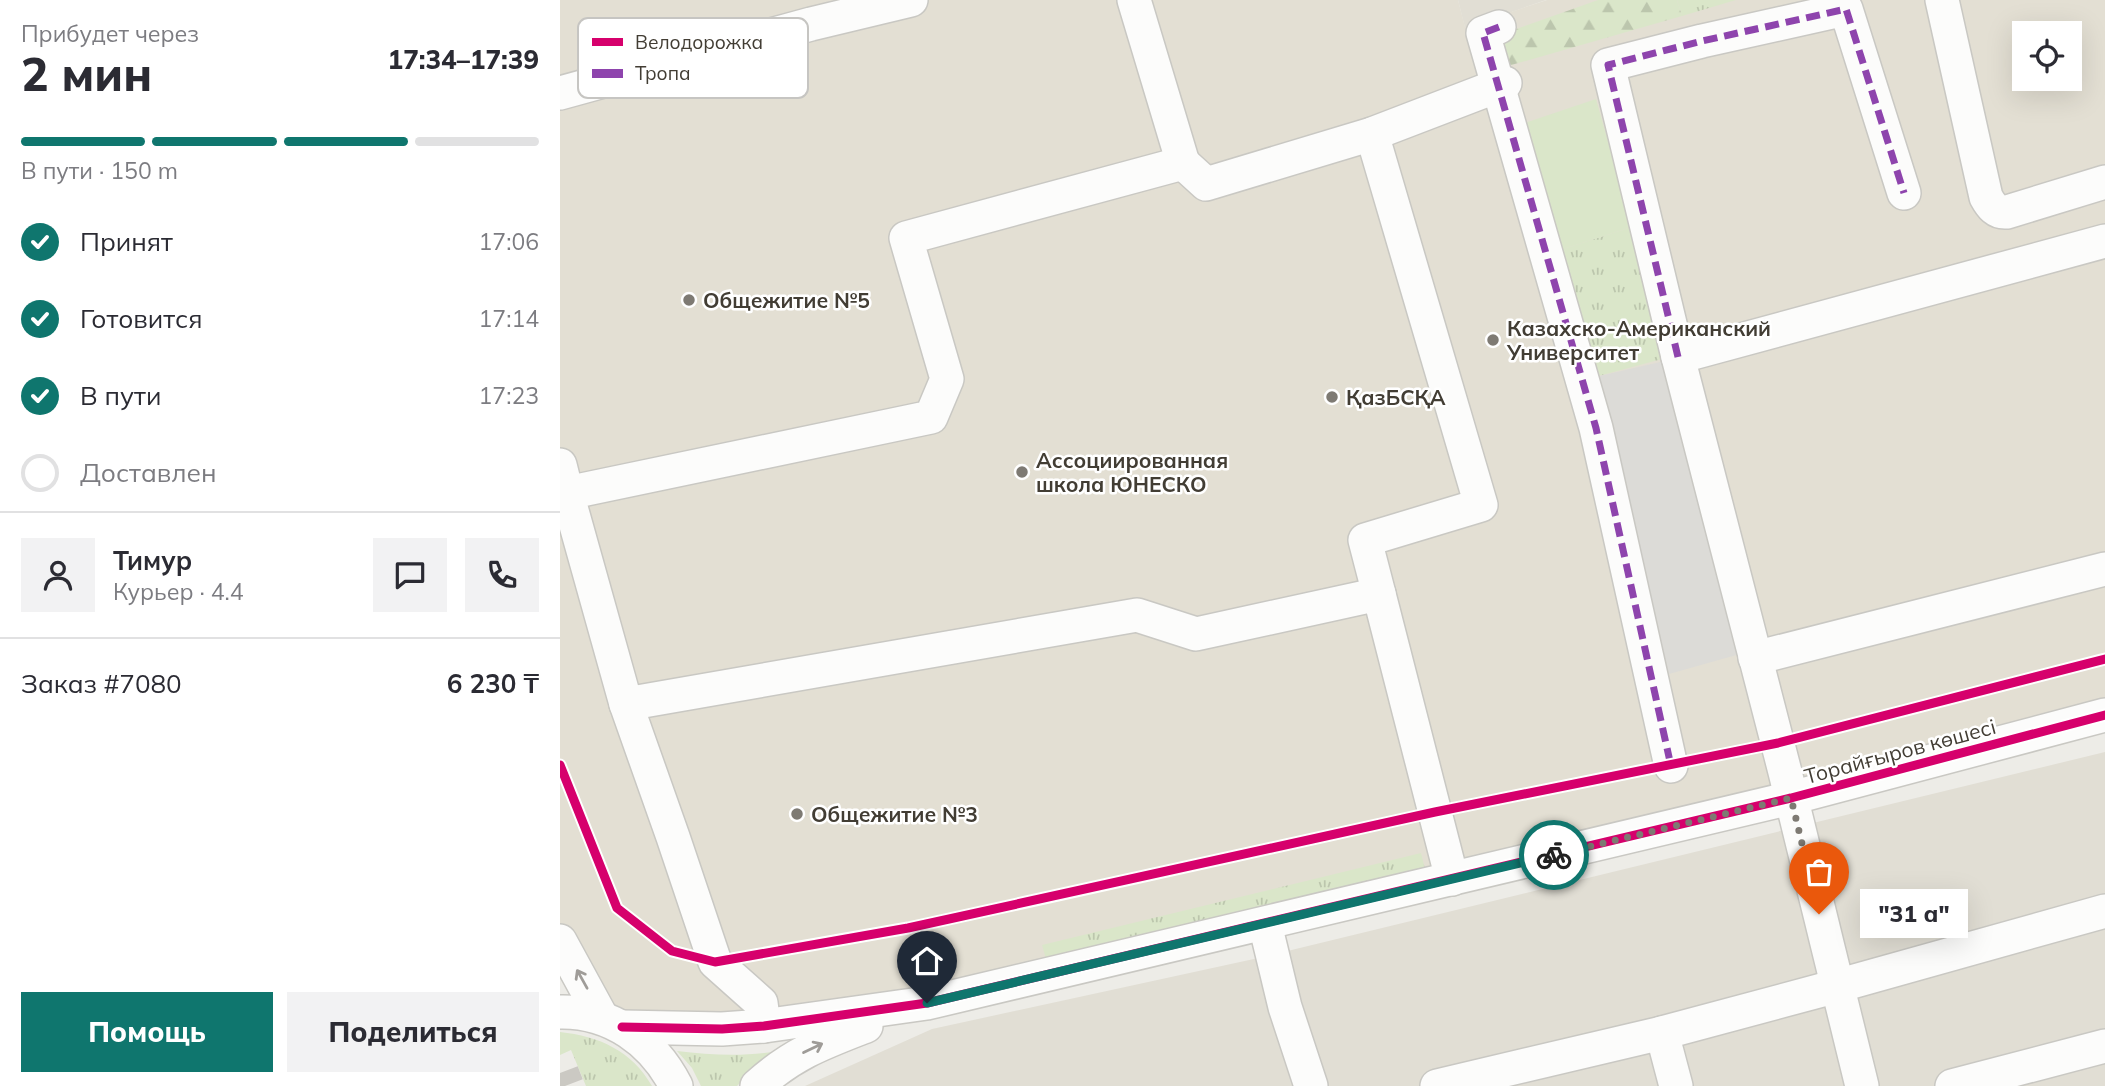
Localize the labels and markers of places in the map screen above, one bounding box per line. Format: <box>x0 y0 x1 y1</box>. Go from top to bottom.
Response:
place label: Общежитие №5 <box>703 287 870 313</box>
marker: Общежитие №5 <box>681 292 697 308</box>
place label: Казахско-Американский Университет <box>1506 315 1771 365</box>
marker: Казахско-Американский Университет <box>1485 332 1501 348</box>
place label: ҚазБСҚА <box>1346 384 1446 410</box>
marker: ҚазБСҚА <box>1324 389 1340 405</box>
place label: Ассоциированная школа ЮНЕСКО <box>1036 447 1228 497</box>
marker: Ассоциированная школа ЮНЕСКО <box>1014 464 1030 480</box>
place label: Общежитие №3 <box>811 801 978 827</box>
marker: Общежитие №3 <box>789 806 805 822</box>
pin <box>1789 842 1849 914</box>
callout: "31 а" <box>1861 890 1970 939</box>
pin <box>897 931 957 1003</box>

